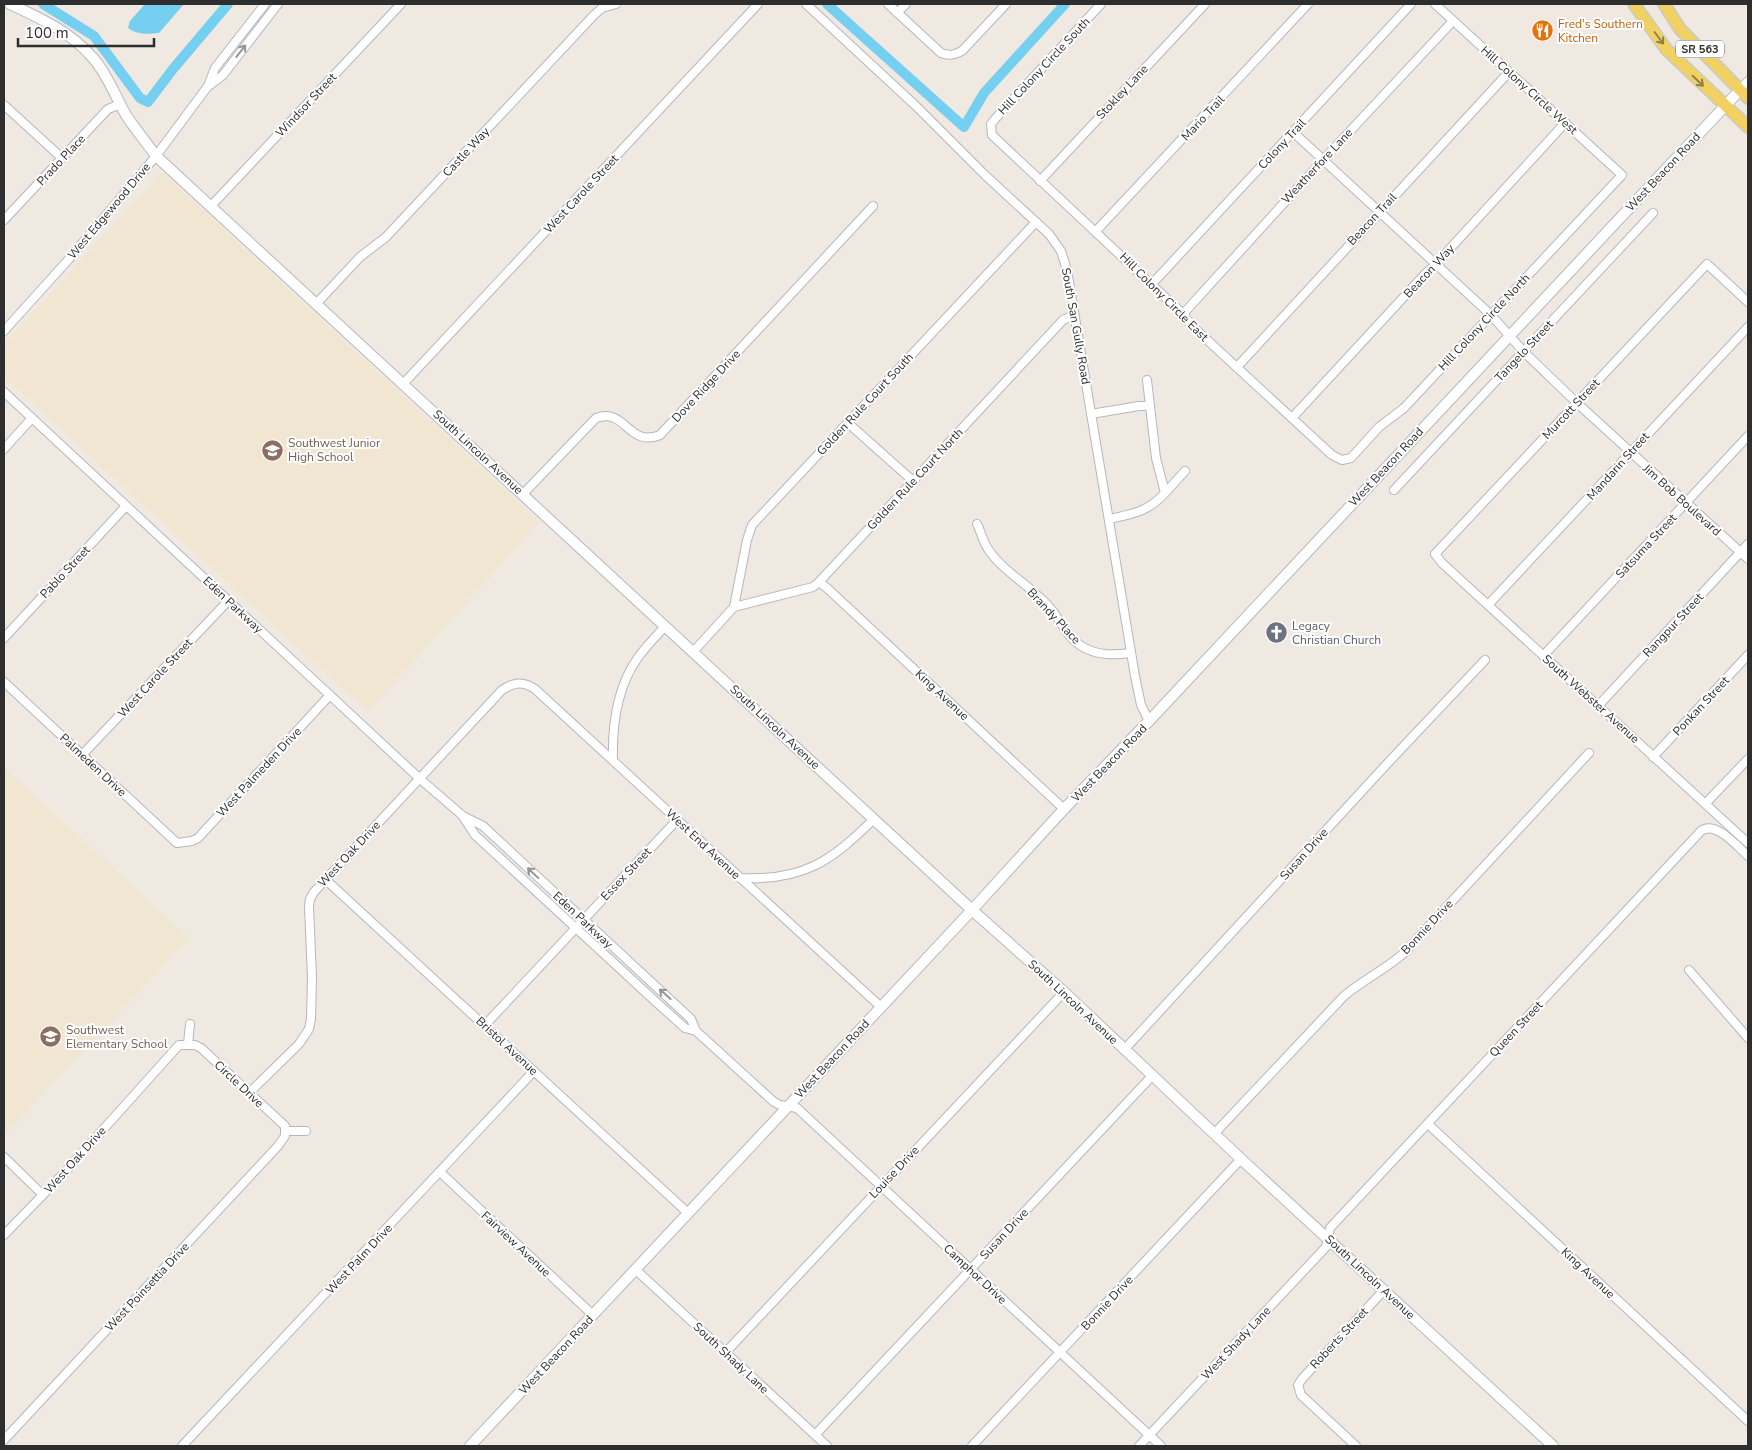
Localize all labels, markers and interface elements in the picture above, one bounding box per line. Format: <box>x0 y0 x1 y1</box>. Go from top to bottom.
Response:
street label: Hill Colony Circle South <box>994 14 1094 118</box>
scale bar <box>18 15 154 47</box>
place label: Fred's Southern Kitchen <box>1558 16 1643 46</box>
restaurant icon: Fred's Southern Kitchen <box>1530 19 1554 43</box>
text: 100 m <box>25 23 69 43</box>
one-way arrow <box>1653 31 1664 45</box>
road number: SR 563 <box>1676 41 1724 58</box>
street label: Hill Colony Circle West <box>1477 42 1581 138</box>
one-way arrow <box>236 45 247 58</box>
street label: Stokley Lane <box>1093 61 1151 123</box>
street label: Windsor Street <box>272 69 340 141</box>
one-way arrow <box>1692 75 1705 87</box>
street label: Mario Trail <box>1178 91 1228 144</box>
street label: Colony Trail <box>1254 115 1310 173</box>
street label: Castle Way <box>439 123 494 180</box>
street label: Weatherfore Lane <box>1278 125 1356 207</box>
street label: West Beacon Road <box>1622 129 1704 215</box>
street label: Prado Place <box>33 131 89 189</box>
street label: West Carole Street <box>540 150 622 237</box>
street label: West Edgewood Drive <box>64 159 154 263</box>
street label: Beacon Trail <box>1344 189 1401 249</box>
street label: Beacon Way <box>1400 240 1459 301</box>
street label: Hill Colony Circle East <box>1116 249 1212 345</box>
street label: South San Gully Road <box>1058 266 1094 386</box>
street label: Hill Colony Circle North <box>1435 270 1533 374</box>
street label: Tangelo Street <box>1491 316 1557 385</box>
street label: Dove Ridge Drive <box>668 346 744 426</box>
street label: Golden Rule Court South <box>813 349 917 459</box>
street label: Murcott Street <box>1539 375 1604 443</box>
street label: South Lincoln Avenue <box>430 406 526 498</box>
street label: West Beacon Road <box>1345 424 1427 510</box>
street label: Golden Rule Court North <box>863 425 967 533</box>
street label: Mandarin Street <box>1583 428 1653 503</box>
place label: Southwest Junior High School <box>288 435 381 465</box>
school or university icon: Southwest Junior High School <box>260 438 284 462</box>
street label: Jim Bob Boulevard <box>1639 460 1724 539</box>
street label: Satsuma Street <box>1612 510 1681 582</box>
street label: Pablo Street <box>36 542 94 602</box>
street label: Eden Parkway <box>200 573 267 637</box>
street label: Brandy Place <box>1024 585 1084 647</box>
street label: Rangpur Street <box>1639 589 1707 660</box>
place label: Legacy Christian Church <box>1292 618 1381 648</box>
church icon: Legacy Christian Church <box>1264 621 1288 645</box>
street label: West Carole Street <box>114 634 196 721</box>
street label: South Webster Avenue <box>1539 651 1643 747</box>
street label: King Avenue <box>912 666 972 724</box>
street label: Ponkan Street <box>1669 672 1733 739</box>
street label: South Lincoln Avenue <box>727 681 823 773</box>
street label: West Beacon Road <box>1068 721 1150 805</box>
street label: West Palmeden Drive <box>213 724 305 820</box>
street label: Palmeden Drive <box>56 730 130 800</box>
street label: West End Avenue <box>662 805 744 883</box>
street label: West Oak Drive <box>314 817 384 891</box>
street label: Susan Drive <box>1276 825 1332 883</box>
street label: Essex Street <box>597 843 655 904</box>
one-way arrow <box>526 867 539 879</box>
street label: Eden Parkway <box>550 888 617 952</box>
street label: Bonnie Drive <box>1398 896 1456 958</box>
street label: South Lincoln Avenue <box>1025 956 1121 1048</box>
one-way arrow <box>659 989 672 1000</box>
street label: Queen Street <box>1486 997 1547 1061</box>
street label: Bristol Avenue <box>473 1013 541 1079</box>
street label: West Beacon Road <box>791 1016 873 1102</box>
place label: Southwest Elementary School <box>66 1022 168 1052</box>
school or university icon: Southwest Elementary School <box>38 1025 62 1049</box>
street label: Circle Drive <box>211 1057 267 1111</box>
street label: West Oak Drive <box>41 1123 109 1197</box>
street label: Louise Drive <box>866 1142 922 1202</box>
street label: Susan Drive <box>976 1205 1032 1263</box>
street label: Fairview Avenue <box>478 1208 554 1280</box>
street label: West Palm Drive <box>322 1220 396 1298</box>
street label: South Lincoln Avenue <box>1322 1231 1418 1323</box>
street label: West Poinsettia Drive <box>101 1239 193 1335</box>
street label: Camphor Drive <box>940 1241 1010 1307</box>
street label: King Avenue <box>1558 1244 1618 1302</box>
street label: Bonnie Drive <box>1078 1272 1136 1334</box>
street label: West Shady Lane <box>1198 1303 1274 1383</box>
street label: Roberts Street <box>1306 1303 1372 1372</box>
street label: West Beacon Road <box>515 1312 597 1398</box>
street label: South Shady Lane <box>690 1319 772 1397</box>

